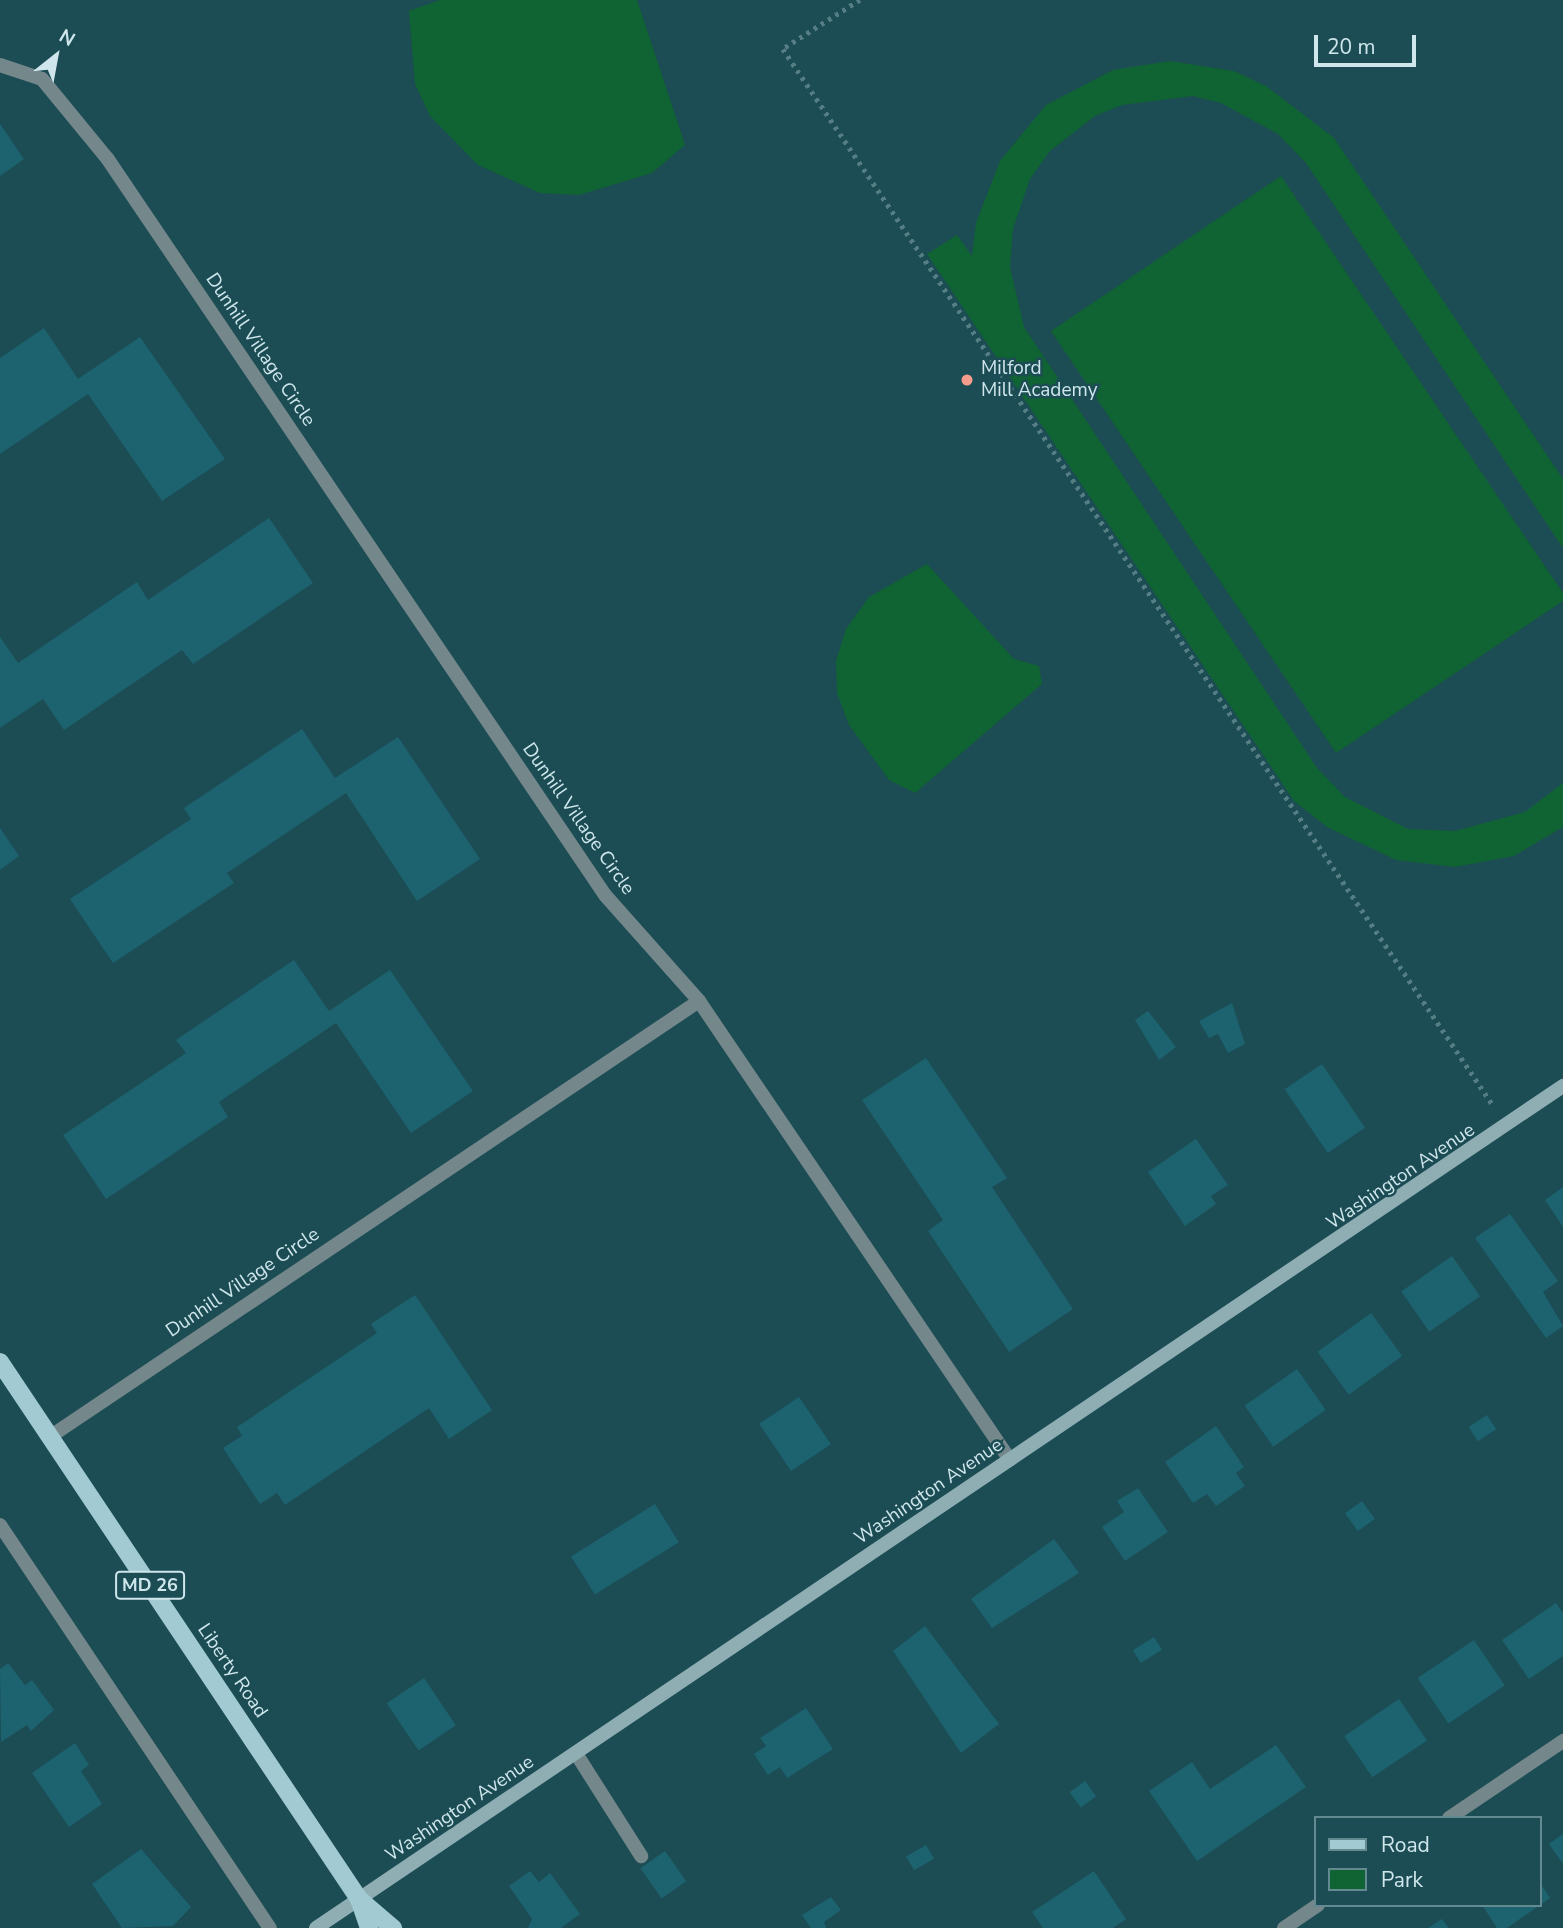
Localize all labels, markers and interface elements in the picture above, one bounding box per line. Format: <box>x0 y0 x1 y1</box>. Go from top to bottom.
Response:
north arrow <box>21 21 91 91</box>
scale bar <box>1318 21 1420 65</box>
text: N <box>54 23 80 53</box>
text: 20 m <box>1327 33 1376 61</box>
street label: Dunhill Village Circle <box>200 269 320 431</box>
place label: Milford Mill Academy <box>981 358 1097 402</box>
marker: Milford Mill Academy <box>959 372 975 388</box>
street label: Dunhill Village Circle <box>517 739 639 899</box>
street label: Washington Avenue <box>1323 1119 1479 1235</box>
street label: Dunhill Village Circle <box>162 1223 324 1343</box>
street label: Washington Avenue <box>851 1434 1007 1550</box>
road number: MD 26 <box>115 1570 185 1600</box>
street label: Liberty Road <box>192 1620 272 1722</box>
street label: Washington Avenue <box>382 1751 538 1867</box>
legend <box>1314 1816 1542 1907</box>
text: Road <box>1381 1831 1430 1859</box>
text: Park <box>1381 1866 1423 1894</box>

